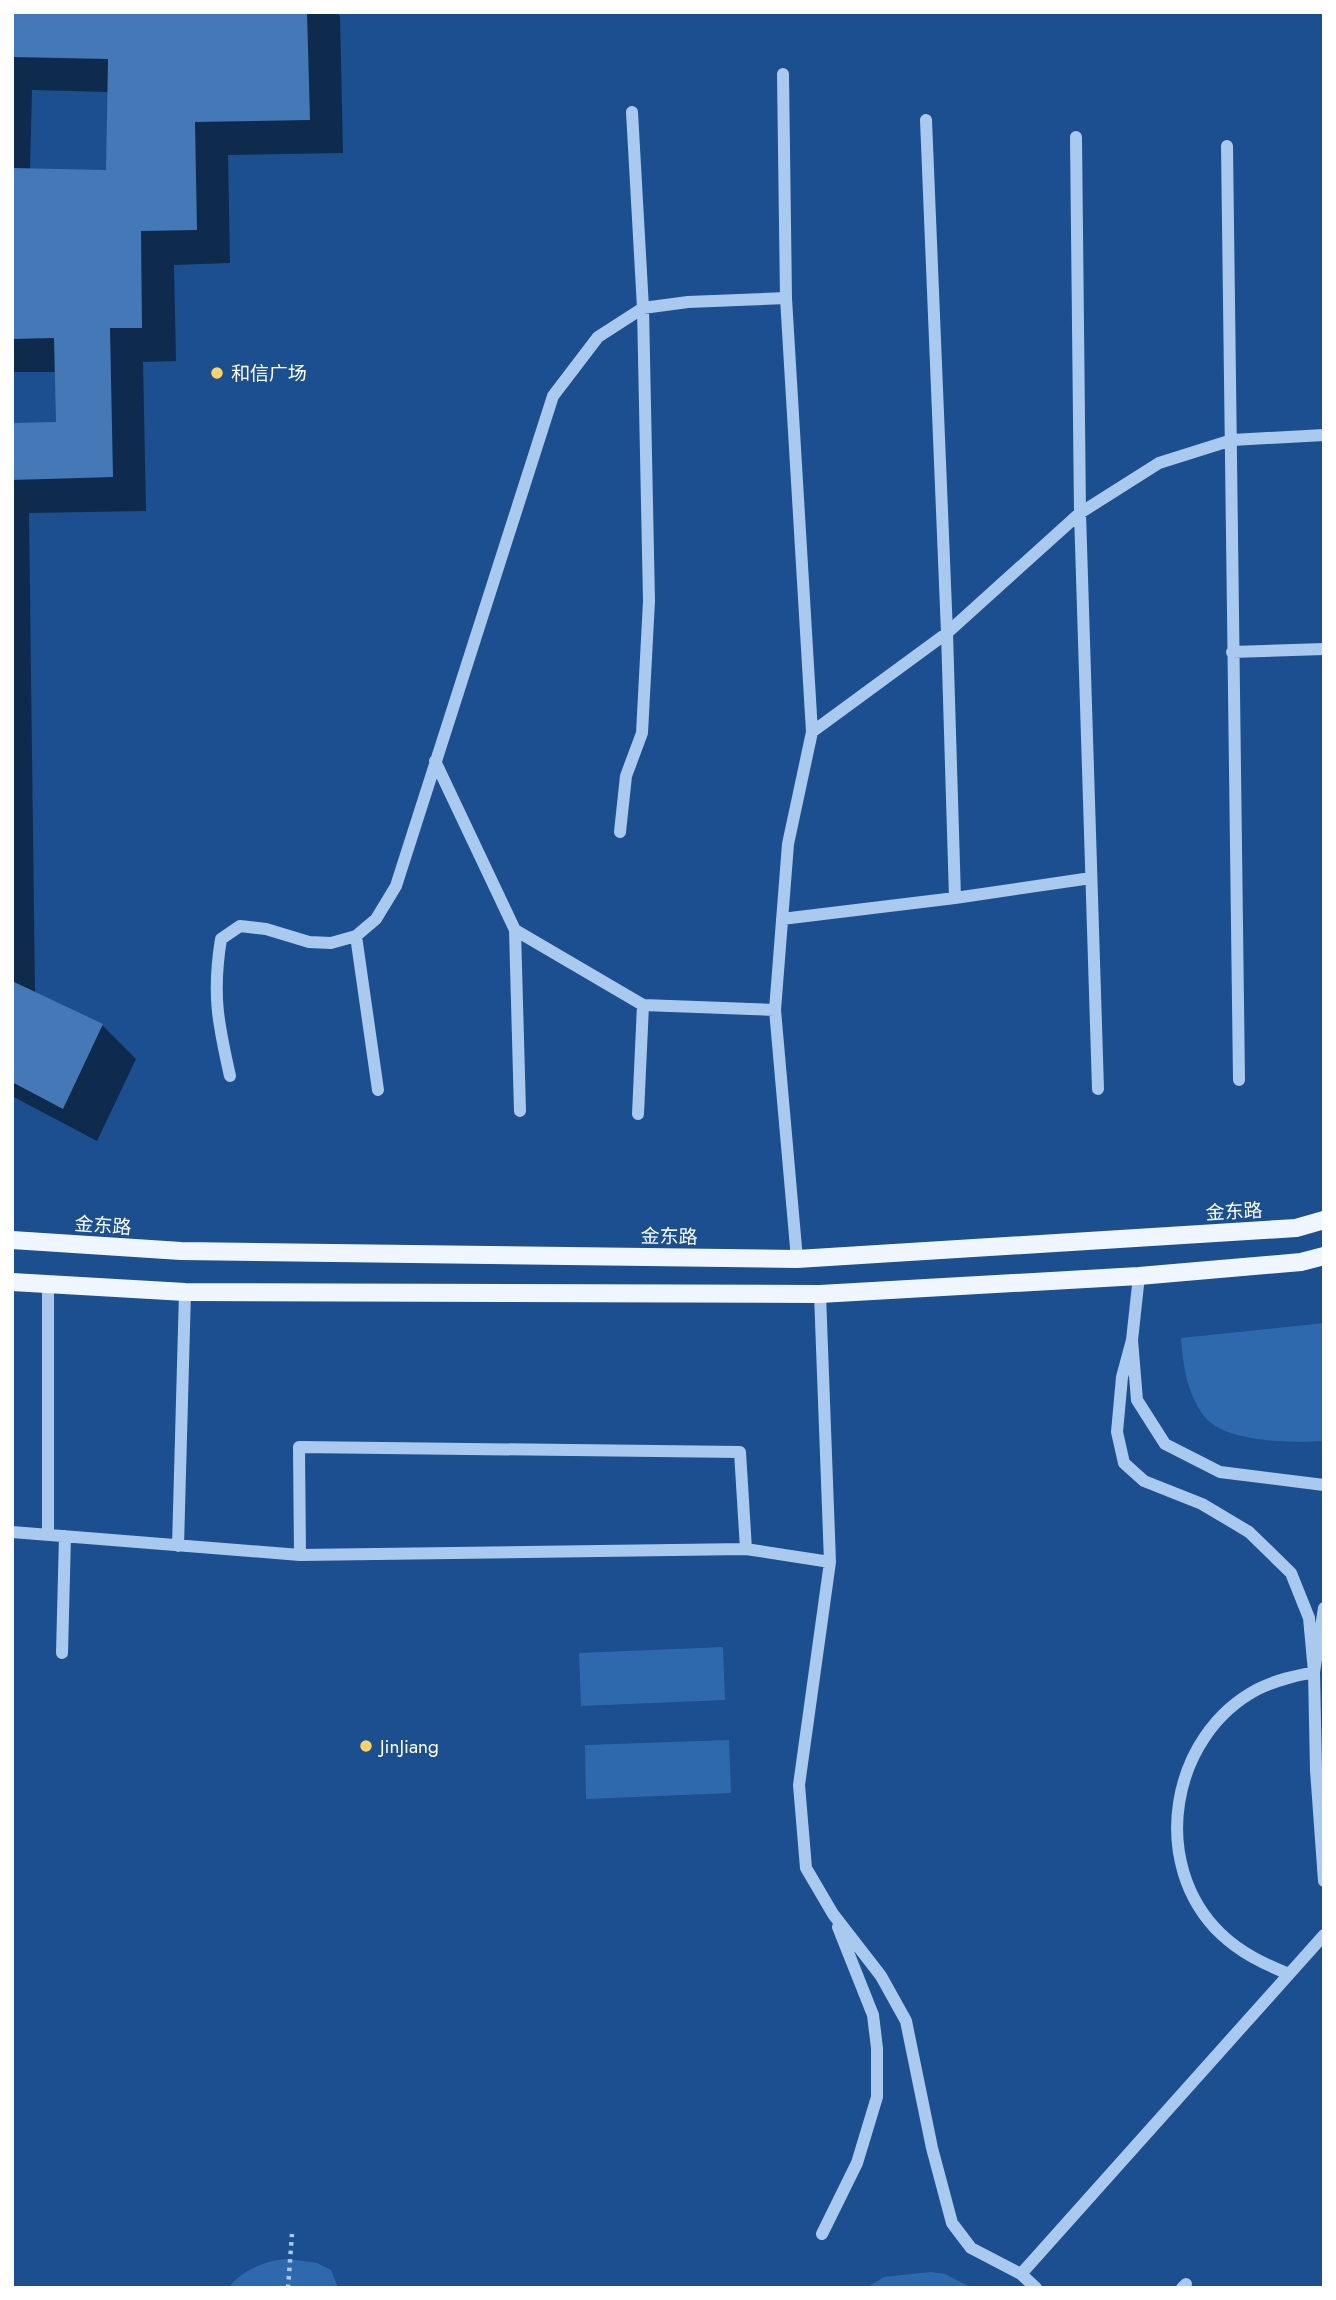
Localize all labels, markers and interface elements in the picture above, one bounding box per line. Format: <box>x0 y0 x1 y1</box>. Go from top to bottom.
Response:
place label: 和信广场 <box>231 360 307 387</box>
marker: 和信广场 <box>209 365 225 381</box>
street label: 金东路 <box>1205 1197 1263 1226</box>
street label: 金东路 <box>74 1210 132 1241</box>
street label: 金东路 <box>640 1223 698 1250</box>
place label: JinJiang <box>377 1733 439 1760</box>
marker: JinJiang <box>358 1738 374 1754</box>

